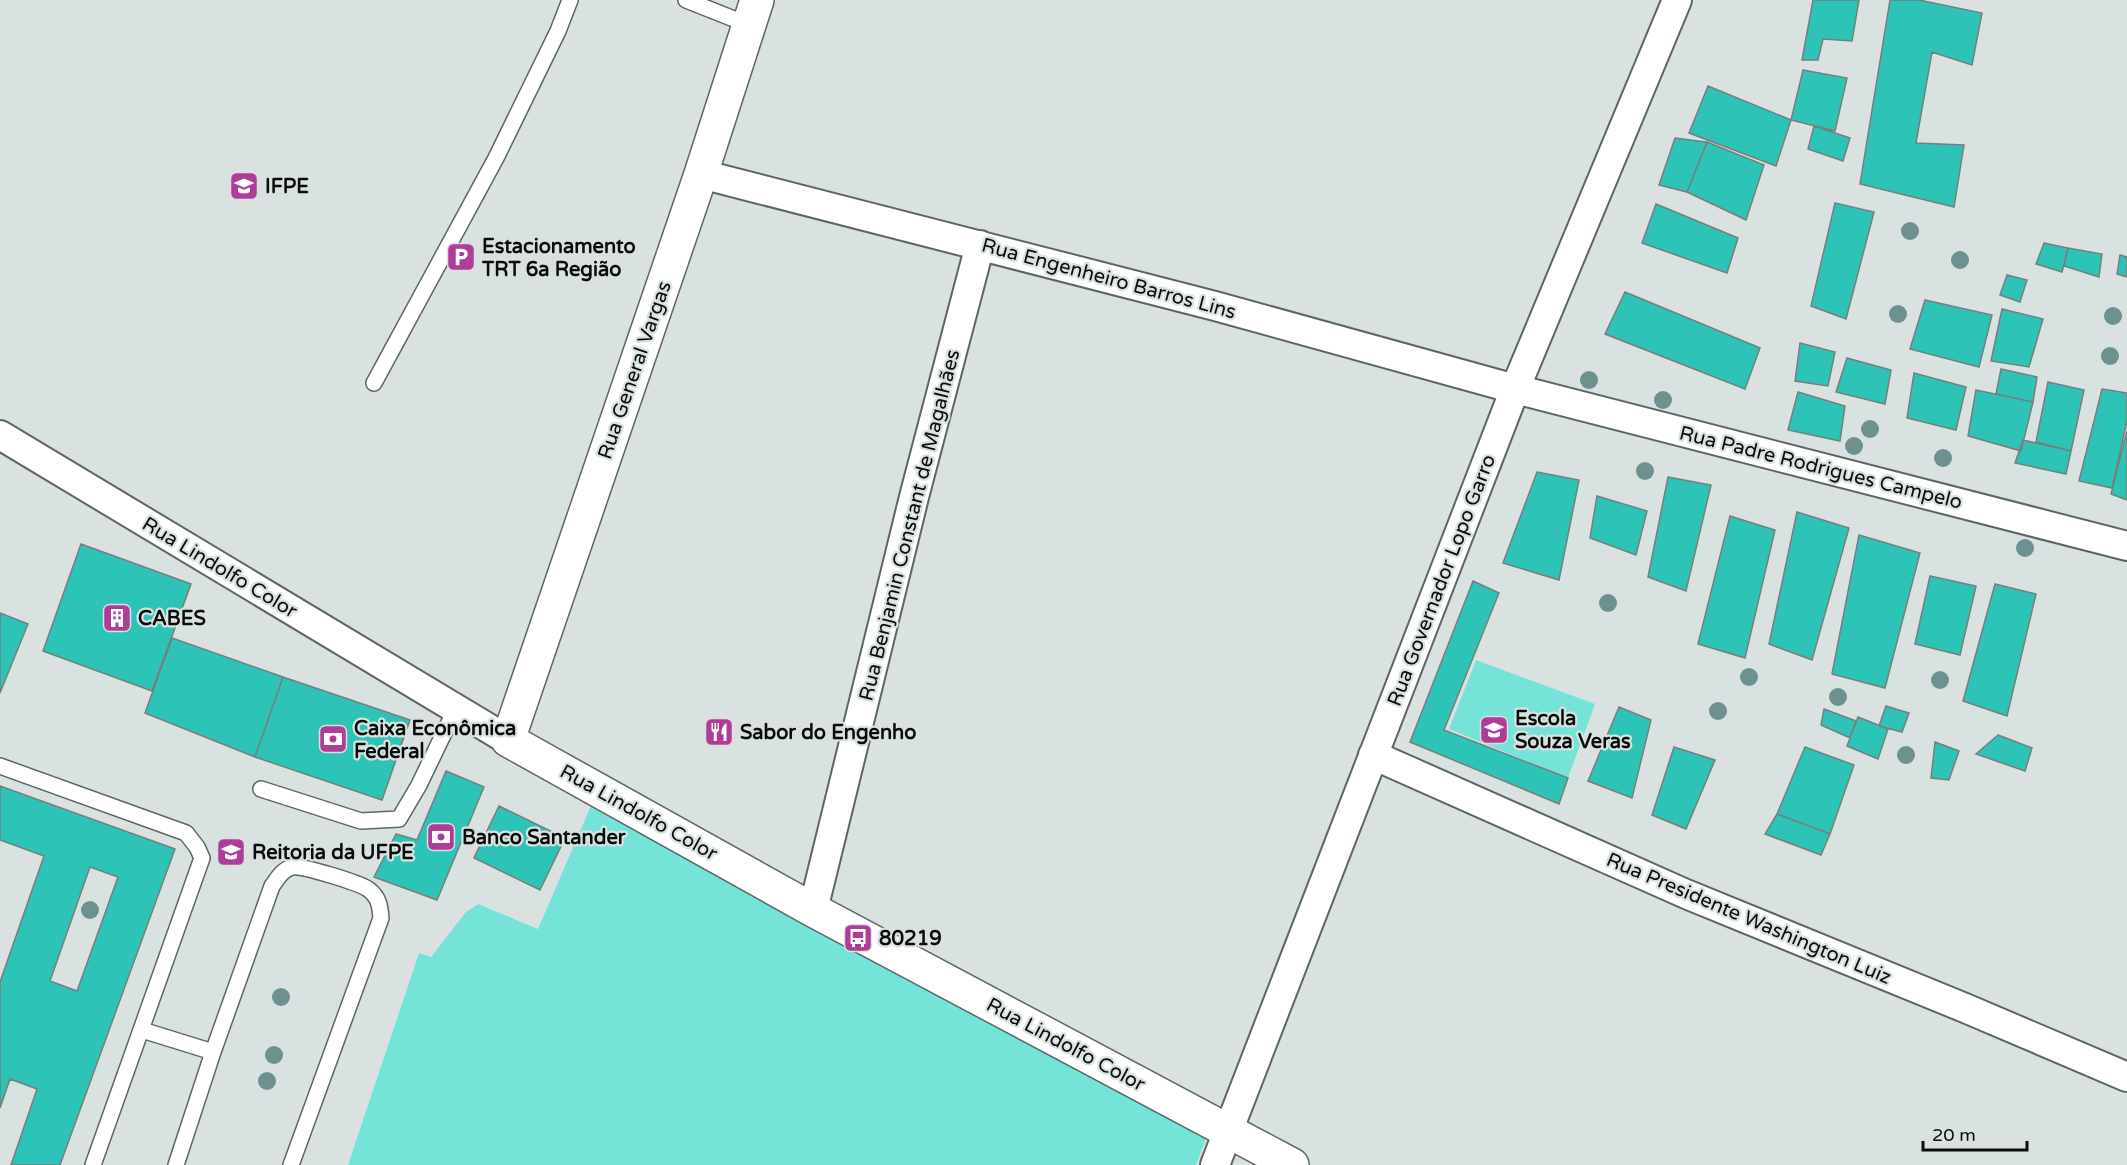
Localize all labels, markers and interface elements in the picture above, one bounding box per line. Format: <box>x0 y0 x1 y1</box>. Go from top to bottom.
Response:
school or university icon: IFPE <box>228 170 260 202</box>
place label: IFPE <box>265 175 309 199</box>
street label: Rua Engenheiro Barros Lins <box>979 233 1239 325</box>
place label: Estacionamento TRT 6a Região <box>481 235 636 282</box>
parking icon: Estacionamento TRT 6a Região <box>445 241 477 273</box>
street label: Rua General Vargas <box>593 278 677 463</box>
street label: Rua Benjamin Constant de Magalhães <box>855 347 965 703</box>
street label: Rua Padre Rodrigues Campelo <box>1677 421 1965 515</box>
street label: Rua Governador Lopo Garro <box>1383 451 1501 710</box>
street label: Rua Lindolfo Color <box>138 512 301 624</box>
building icon: CABES <box>101 602 133 634</box>
place label: CABES <box>138 607 206 631</box>
place label: Escola Souza Veras <box>1515 707 1631 754</box>
school or university icon: Escola Souza Veras <box>1478 714 1510 746</box>
restaurant icon: Sabor do Engenho <box>703 716 735 748</box>
place label: Caixa Econômica Federal <box>354 717 516 764</box>
place label: Sabor do Engenho <box>740 721 916 745</box>
bank icon: Caixa Econômica Federal <box>317 723 349 755</box>
street label: Rua Lindolfo Color <box>556 760 722 866</box>
bank icon: Banco Santander <box>425 821 457 853</box>
place label: Banco Santander <box>462 826 626 850</box>
school or university icon: Reitoria da UFPE <box>215 836 247 868</box>
place label: Reitoria da UFPE <box>252 841 414 865</box>
street label: Rua Presidente Washington Luiz <box>1603 848 1895 990</box>
bus stop icon: 80219 <box>842 922 874 954</box>
place label: 80219 <box>879 927 942 951</box>
street label: Rua Lindolfo Color <box>982 993 1149 1097</box>
scale bar <box>1923 1114 2026 1152</box>
text: 20 m <box>1932 1124 1976 1146</box>

